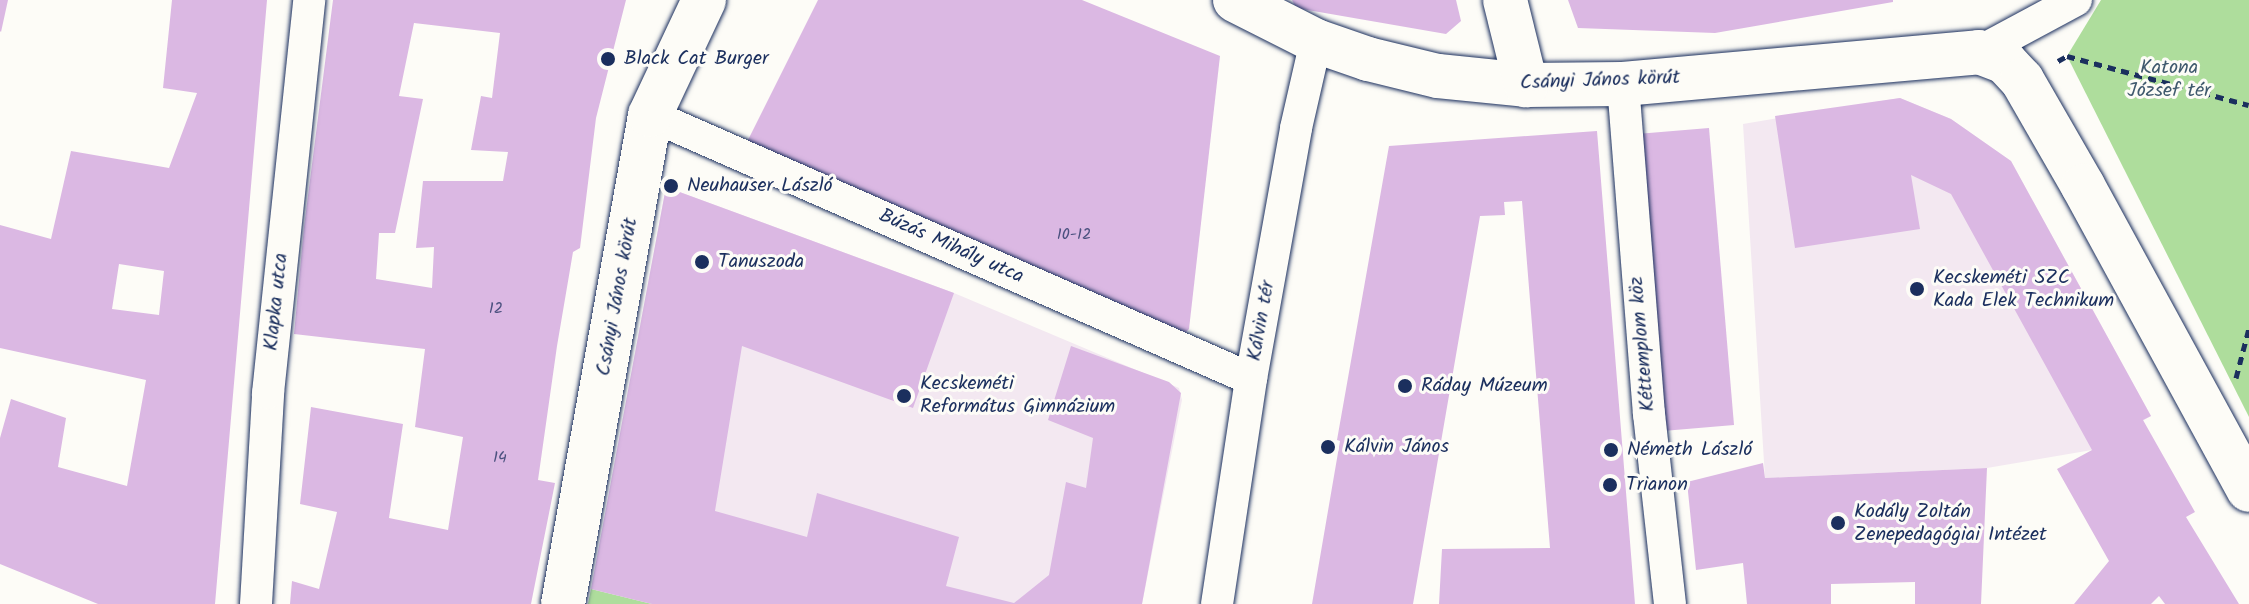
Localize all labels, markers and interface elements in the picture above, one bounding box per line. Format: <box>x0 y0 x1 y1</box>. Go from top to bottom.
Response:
place label: Black Cat Burger <box>624 47 769 71</box>
marker: Black Cat Burger <box>599 50 617 68</box>
park label: Katona József tér <box>2127 57 2211 104</box>
street label: Csányi János körút <box>1520 66 1680 96</box>
place label: Neuhauser László <box>687 174 833 198</box>
marker: Neuhauser László <box>662 177 680 195</box>
street label: Búzás Mihály utca <box>875 204 1027 290</box>
street label: Csányi János körút <box>592 216 644 378</box>
house number: 10-12 <box>1057 225 1091 245</box>
place label: Tanuszoda <box>718 250 804 274</box>
street label: Klapka utca <box>260 252 294 352</box>
marker: Tanuszoda <box>693 253 711 271</box>
place label: Kecskeméti SZC Kada Elek Technikum <box>1933 266 2114 313</box>
street label: Kéttemplom köz <box>1625 275 1661 413</box>
street label: Kálvin tér <box>1243 279 1281 363</box>
marker: Kecskeméti SZC Kada Elek Technikum <box>1908 280 1926 298</box>
house number: 12 <box>489 299 503 319</box>
place label: Kecskeméti Református Gimnázium <box>920 372 1115 419</box>
place label: Ráday Múzeum <box>1421 374 1548 398</box>
marker: Ráday Múzeum <box>1396 377 1414 395</box>
marker: Kecskeméti Református Gimnázium <box>895 387 913 405</box>
place label: Kálvin János <box>1344 435 1449 459</box>
marker: Kálvin János <box>1319 438 1337 456</box>
place label: Németh László <box>1627 438 1752 462</box>
marker: Németh László <box>1602 441 1620 459</box>
house number: 14 <box>493 448 507 468</box>
place label: Trianon <box>1626 473 1688 497</box>
marker: Trianon <box>1601 476 1619 494</box>
place label: Kodály Zoltán Zenepedagógiai Intézet <box>1854 500 2047 547</box>
marker: Kodály Zoltán Zenepedagógiai Intézet <box>1829 514 1847 532</box>

